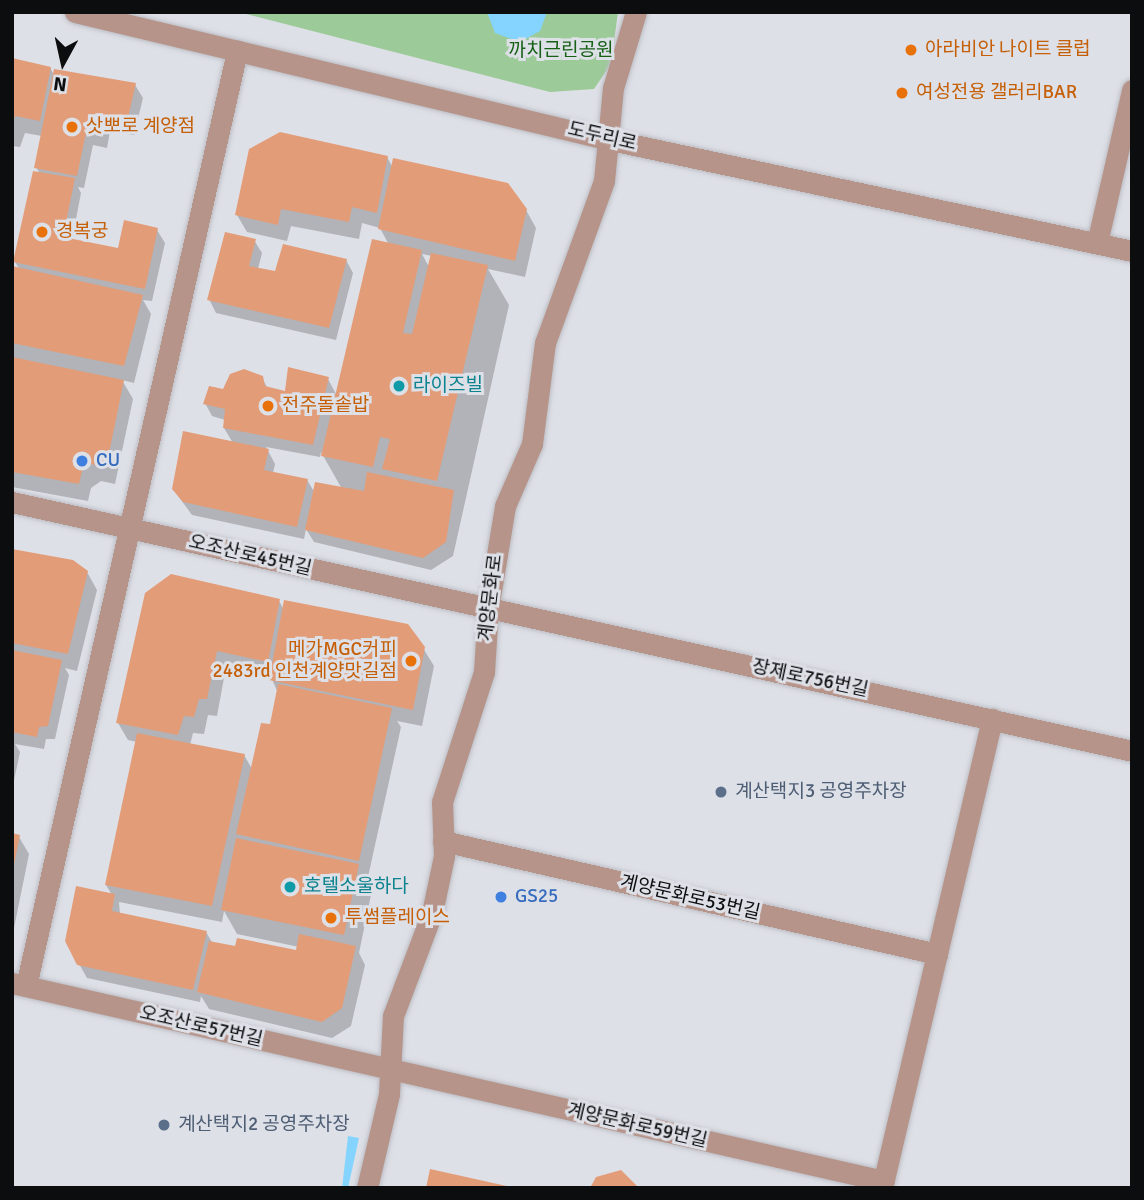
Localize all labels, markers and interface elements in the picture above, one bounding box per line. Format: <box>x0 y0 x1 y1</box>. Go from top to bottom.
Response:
north arrow <box>28 28 98 98</box>
place label: 아라비안 나이트 클럽 <box>925 39 1091 61</box>
park label: 까치근린공원 <box>509 40 613 62</box>
marker: 아라비안 나이트 클럽 <box>903 42 919 58</box>
text: N <box>52 71 68 97</box>
place label: 여성전용 갤러리BAR <box>916 82 1077 104</box>
marker: 여성전용 갤러리BAR <box>894 85 910 101</box>
place label: 삿뽀로 계양점 <box>86 116 195 138</box>
street label: 도두리로 <box>565 118 639 156</box>
marker: 삿뽀로 계양점 <box>64 119 80 135</box>
place label: 경복궁 <box>56 221 108 243</box>
marker: 경복궁 <box>34 224 50 240</box>
place label: 라이즈빌 <box>413 375 483 397</box>
marker: 라이즈빌 <box>391 378 407 394</box>
place label: 전주돌솥밥 <box>282 395 369 417</box>
marker: 전주돌솥밥 <box>260 398 276 414</box>
place label: CU <box>96 450 120 472</box>
marker: CU <box>74 453 90 469</box>
street label: 오조산로45번길 <box>186 531 314 581</box>
street label: 계양문화로 <box>474 553 508 643</box>
place label: 메가MGC커피 2483rd 인천계양맛길점 <box>213 639 397 683</box>
marker: 메가MGC커피 2483rd 인천계양맛길점 <box>403 653 419 669</box>
street label: 장제로756번길 <box>750 656 870 702</box>
place label: 계산택지3 공영주차장 <box>735 781 907 803</box>
marker: 계산택지3 공영주차장 <box>713 784 729 800</box>
street label: 계양문화로53번길 <box>618 871 762 925</box>
place label: 호텔소울하다 <box>304 876 409 898</box>
marker: 호텔소울하다 <box>282 879 298 895</box>
place label: GS25 <box>515 886 558 908</box>
marker: GS25 <box>493 889 509 905</box>
place label: 투썸플레이스 <box>345 907 450 929</box>
marker: 투썸플레이스 <box>323 910 339 926</box>
street label: 오조산로57번길 <box>137 1002 265 1052</box>
street label: 계양문화로59번길 <box>565 1099 709 1153</box>
place label: 계산택지2 공영주차장 <box>178 1114 350 1136</box>
marker: 계산택지2 공영주차장 <box>156 1117 172 1133</box>

